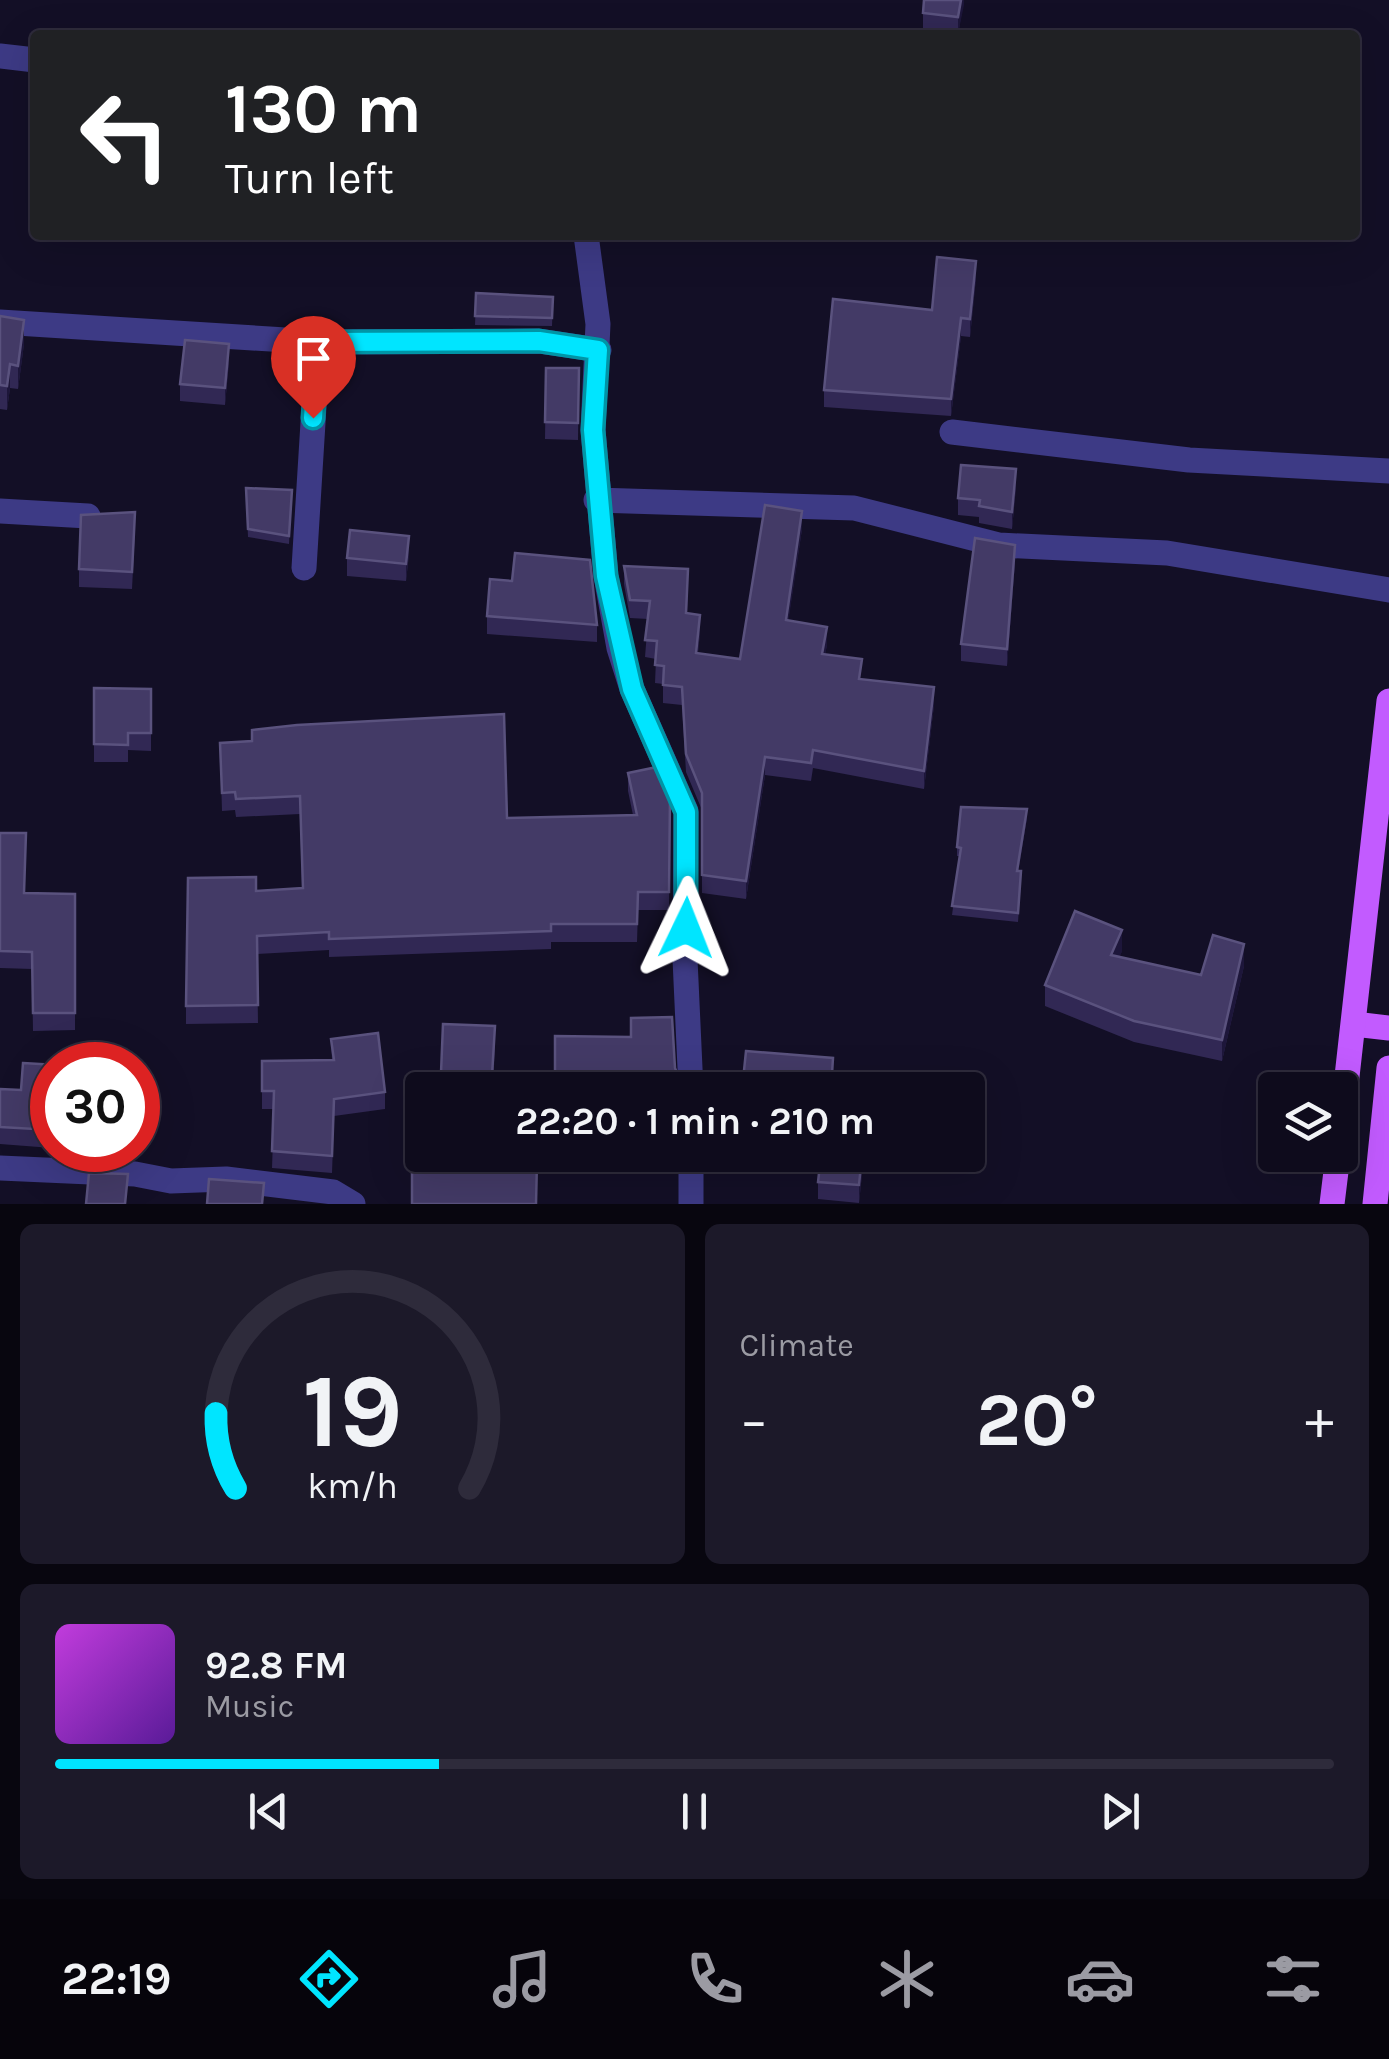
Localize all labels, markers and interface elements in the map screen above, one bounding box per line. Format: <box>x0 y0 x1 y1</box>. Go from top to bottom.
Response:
text: 130 m <box>225 68 422 150</box>
icon: left <box>60 70 190 200</box>
text: Turn left <box>225 152 394 204</box>
pin <box>271 316 356 419</box>
icon: arrive <box>286 331 341 386</box>
position arrow <box>634 876 738 980</box>
speed limit sign: 30 <box>30 1042 160 1172</box>
map controls <box>1258 1072 1358 1172</box>
button: layers <box>1258 1072 1358 1172</box>
text: 22:20 · 1 min · 210 m <box>515 1099 875 1144</box>
text: Climate <box>740 1327 854 1364</box>
text: 19 <box>302 1351 403 1472</box>
text: 20° <box>976 1376 1098 1464</box>
text: − <box>740 1388 768 1452</box>
text: + <box>1305 1388 1334 1452</box>
text: km/h <box>307 1465 398 1507</box>
text: 92.8 FM <box>205 1643 348 1688</box>
text: Music <box>205 1688 294 1725</box>
icon: previous <box>241 1784 296 1839</box>
icon: pause <box>667 1784 722 1839</box>
icon: next <box>1093 1784 1148 1839</box>
icon: directions <box>294 1944 364 2014</box>
icon: music <box>487 1944 557 2014</box>
icon: phone <box>680 1944 750 2014</box>
icon: climate <box>872 1944 942 2014</box>
icon: car <box>1065 1944 1135 2014</box>
icon: filters <box>1258 1944 1328 2014</box>
text: 22:19 <box>61 1953 171 2005</box>

